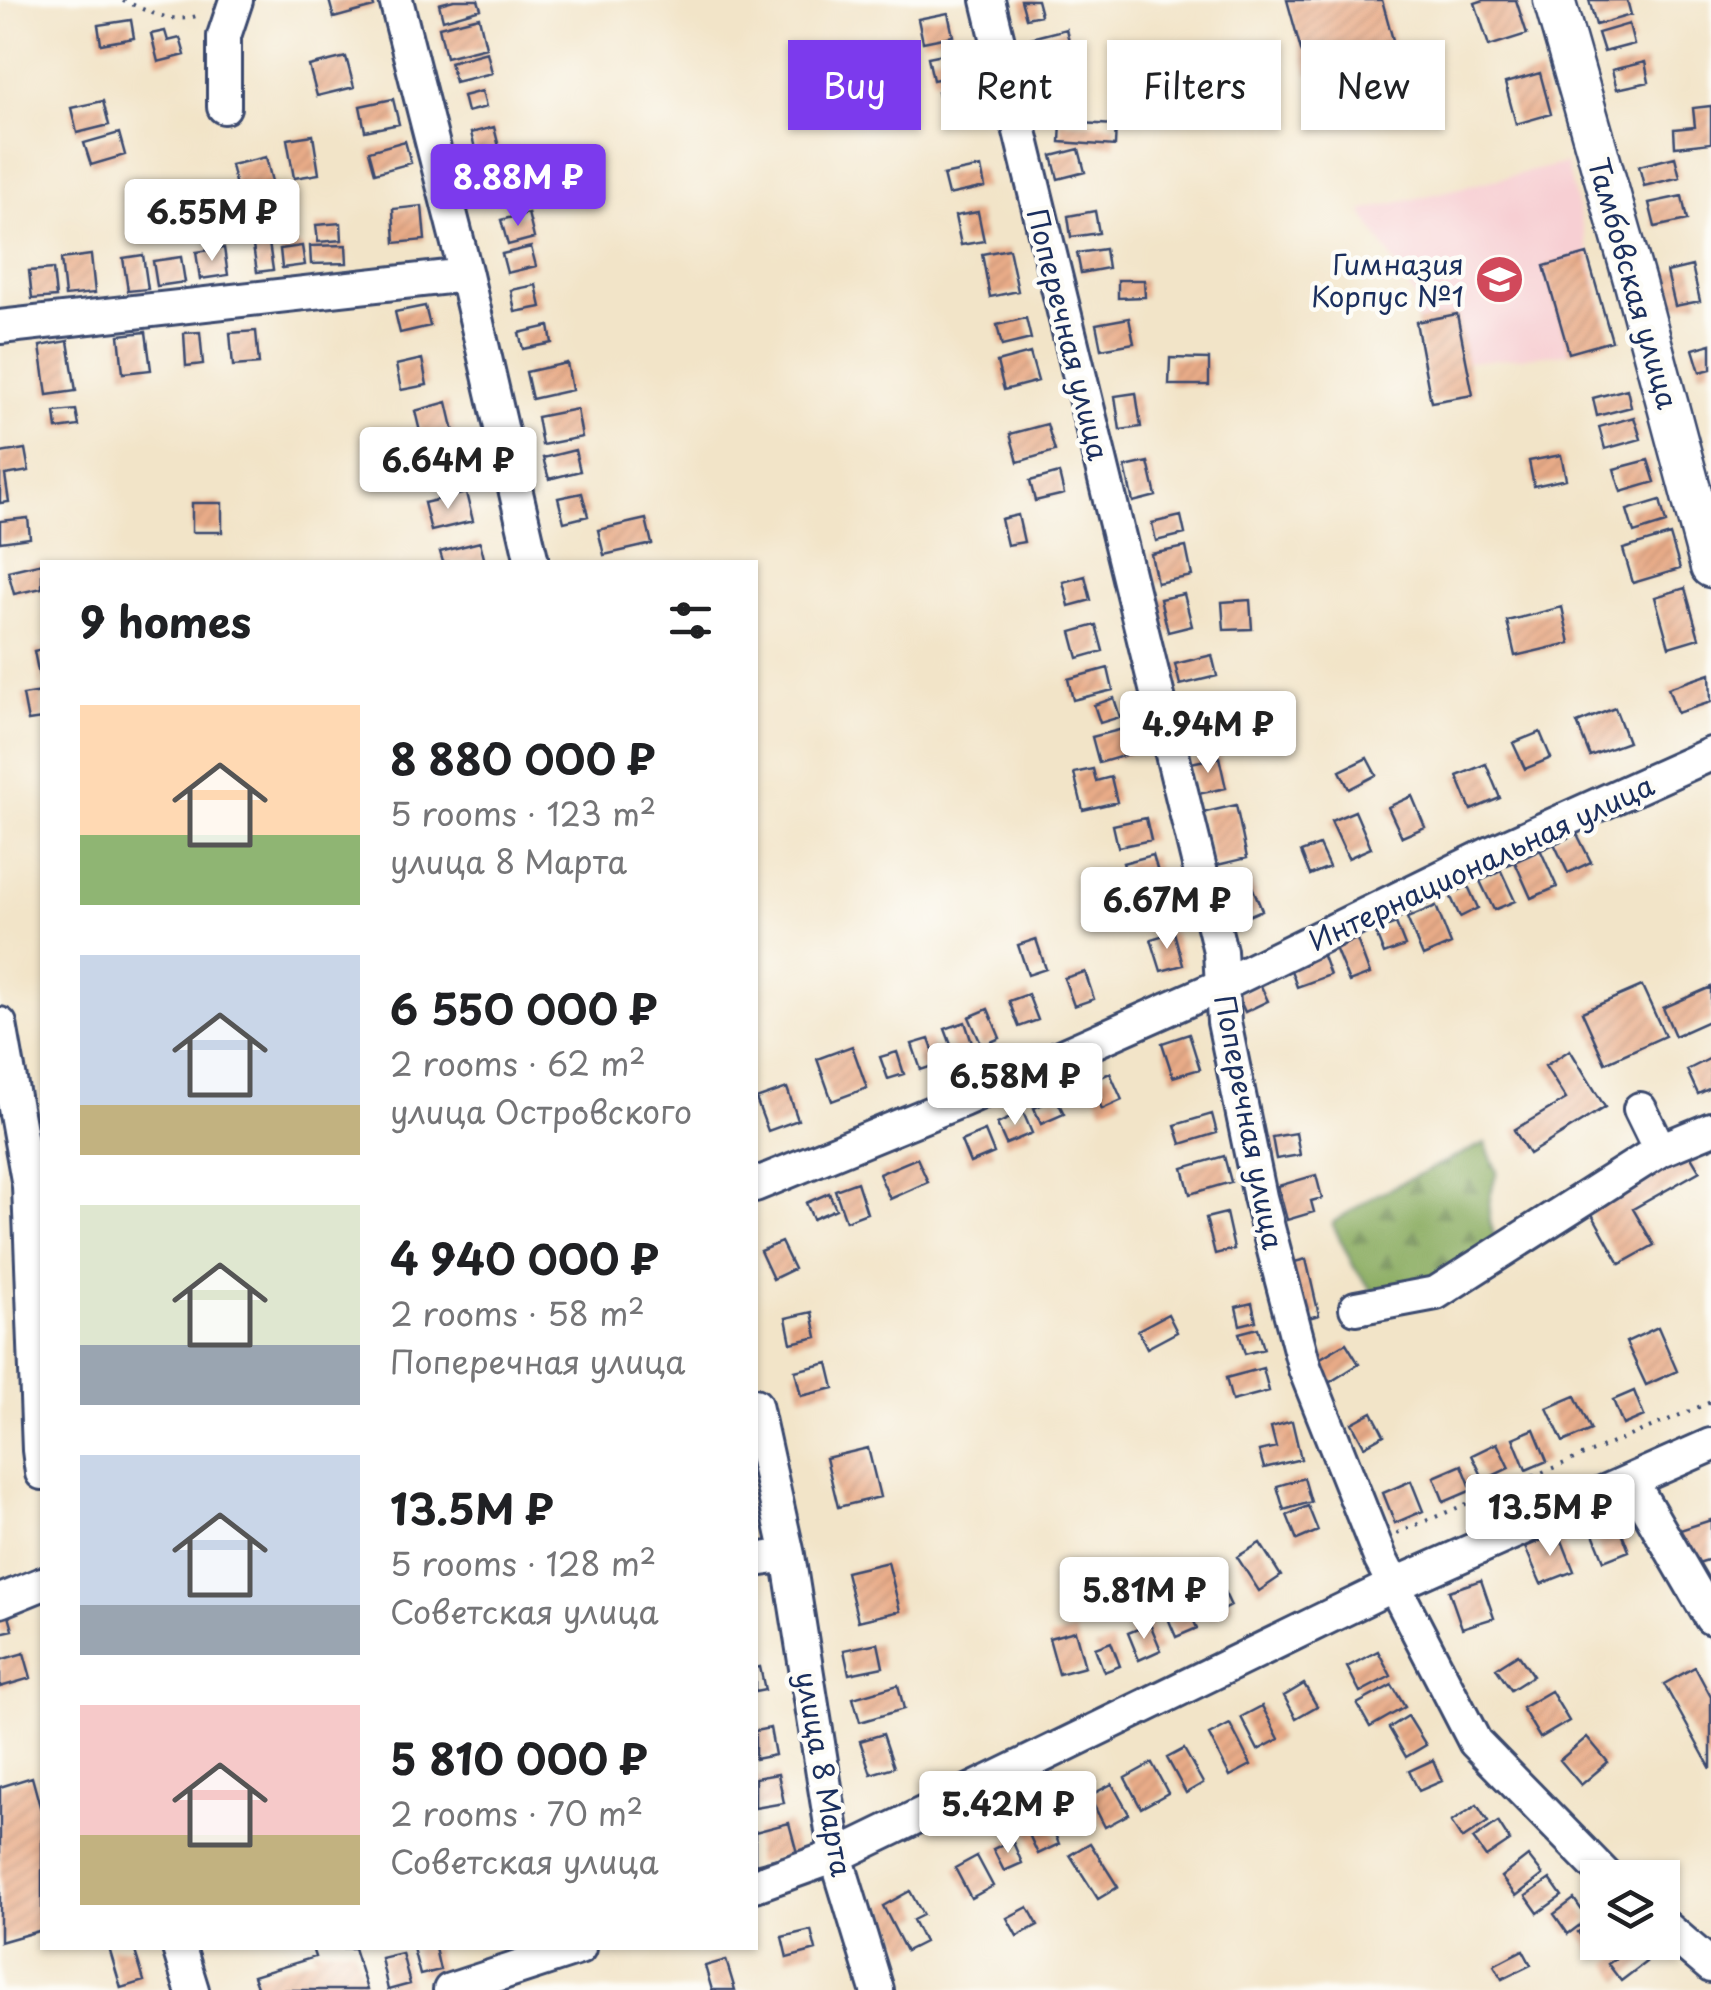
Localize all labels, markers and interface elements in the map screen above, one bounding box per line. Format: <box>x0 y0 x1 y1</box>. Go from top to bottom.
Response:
chip: Buy <box>788 40 921 130</box>
chip: Rent <box>941 40 1087 130</box>
chip: Filters <box>1107 40 1281 130</box>
chip: New <box>1301 40 1445 130</box>
pin: 8.88M ₽ <box>426 144 610 229</box>
text: 8.88M ₽ <box>453 152 583 200</box>
street label: Тамбовская улица <box>1578 152 1691 414</box>
pin: 6.55M ₽ <box>120 179 304 264</box>
text: 6.55M ₽ <box>147 187 277 235</box>
street label: Поперечная улица <box>1017 203 1121 465</box>
place label: Гимназия Корпус №1 <box>1311 242 1464 317</box>
school or university icon: Гимназия Корпус №1 <box>1473 253 1525 305</box>
pin: 6.64M ₽ <box>356 427 540 512</box>
text: 6.64M ₽ <box>382 435 514 483</box>
text: 9 homes <box>80 589 251 652</box>
icon: filters <box>663 593 718 648</box>
pin: 4.94M ₽ <box>1116 691 1300 776</box>
text: 4.94M ₽ <box>1142 699 1274 747</box>
text: 8 880 000 ₽ <box>390 726 655 789</box>
icon: home <box>160 745 280 865</box>
street label: Интернациональная улица <box>1301 763 1661 961</box>
text: 5 rooms · 123 m² <box>390 789 656 837</box>
text: улица 8 Марта <box>390 837 627 885</box>
pin: 6.67M ₽ <box>1075 867 1259 952</box>
text: 6.67M ₽ <box>1103 875 1231 923</box>
text: 6 550 000 ₽ <box>390 976 657 1039</box>
street label: Поперечная улица <box>1204 991 1296 1253</box>
icon: home <box>160 995 280 1115</box>
text: 2 rooms · 62 m² <box>390 1039 646 1087</box>
pin: 6.58M ₽ <box>923 1043 1107 1128</box>
text: 6.58M ₽ <box>949 1051 1081 1099</box>
text: улица Островского <box>390 1087 692 1135</box>
text: 4 940 000 ₽ <box>390 1226 659 1289</box>
icon: home <box>160 1245 280 1365</box>
text: 2 rooms · 58 m² <box>390 1289 645 1337</box>
text: Поперечная улица <box>390 1337 685 1385</box>
pin: 13.5M ₽ <box>1458 1474 1642 1559</box>
text: 13.5M ₽ <box>390 1476 554 1539</box>
text: 13.5M ₽ <box>1488 1482 1612 1530</box>
icon: home <box>160 1495 280 1615</box>
text: 5 rooms · 128 m² <box>390 1539 656 1587</box>
pin: 5.81M ₽ <box>1052 1557 1236 1642</box>
text: 5.81M ₽ <box>1082 1565 1206 1613</box>
text: Советская улица <box>390 1587 659 1635</box>
street label: улица 8 Марта <box>786 1668 864 1881</box>
text: 5 810 000 ₽ <box>390 1726 648 1789</box>
icon: home <box>160 1745 280 1865</box>
pin: 5.42M ₽ <box>916 1771 1100 1856</box>
text: 5.42M ₽ <box>941 1779 1075 1827</box>
text: 2 rooms · 70 m² <box>390 1789 643 1837</box>
text: Советская улица <box>390 1837 659 1885</box>
map controls <box>1580 1860 1680 1960</box>
button: layers <box>1580 1860 1680 1960</box>

